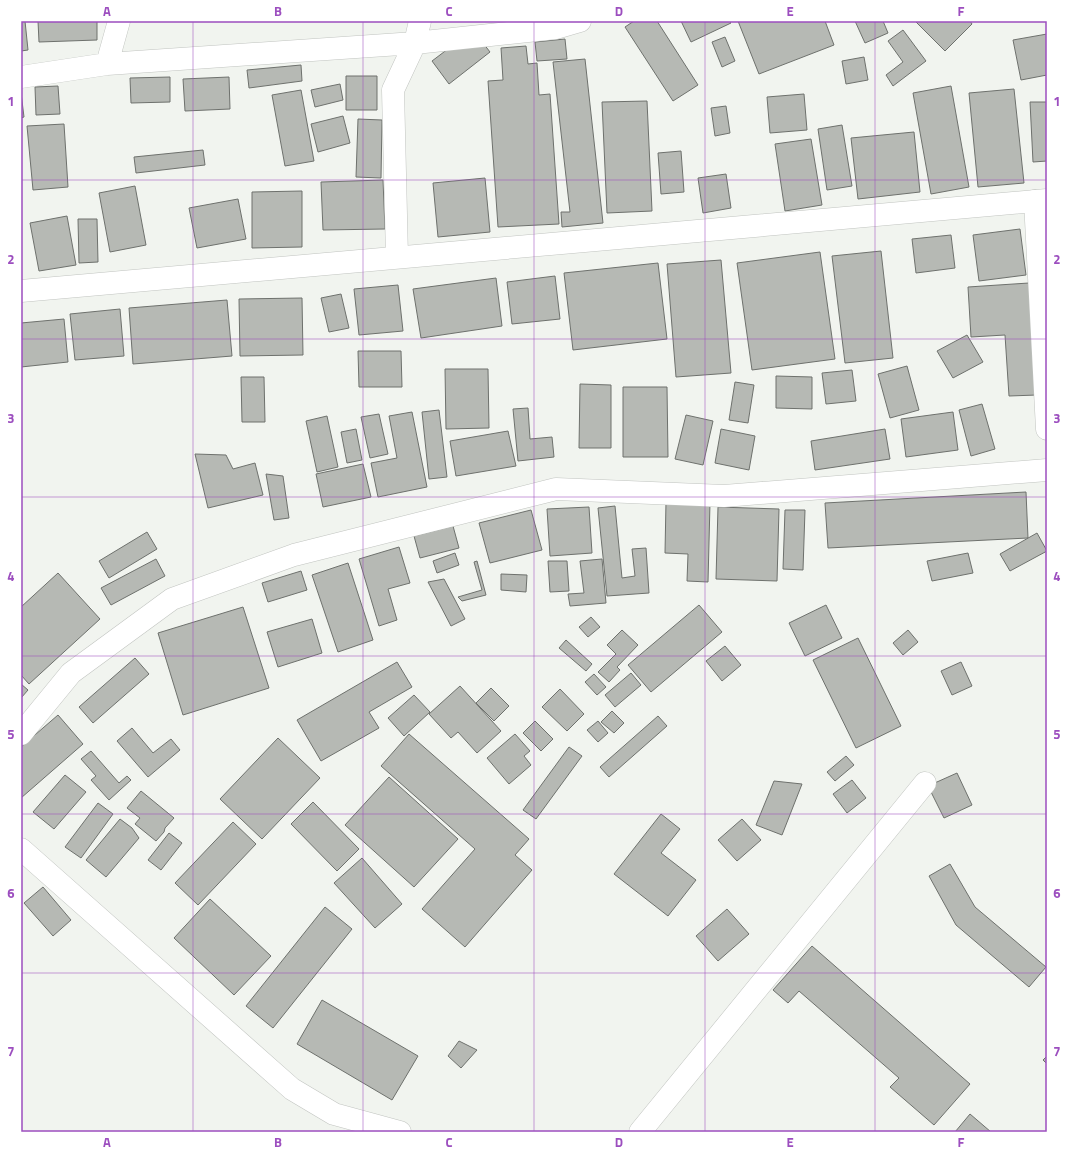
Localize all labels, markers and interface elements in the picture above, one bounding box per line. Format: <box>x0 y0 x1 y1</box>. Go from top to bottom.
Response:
text: A <box>103 1 111 21</box>
text: B <box>274 1 282 21</box>
text: C <box>445 1 453 21</box>
text: D <box>615 1 623 21</box>
text: E <box>786 1 794 21</box>
text: F <box>958 1 965 21</box>
text: 1 <box>7 91 15 111</box>
text: 1 <box>1053 91 1061 111</box>
text: 2 <box>7 249 15 269</box>
text: 2 <box>1053 249 1061 269</box>
text: 3 <box>7 408 15 428</box>
text: 3 <box>1053 408 1061 428</box>
text: 4 <box>7 566 15 586</box>
text: 4 <box>1053 566 1061 586</box>
text: 5 <box>7 724 15 744</box>
text: 5 <box>1053 724 1061 744</box>
text: 6 <box>7 883 15 903</box>
text: 6 <box>1053 883 1061 903</box>
text: 7 <box>7 1041 15 1061</box>
text: 7 <box>1053 1041 1061 1061</box>
text: A <box>103 1132 111 1152</box>
text: B <box>274 1132 282 1152</box>
text: C <box>445 1132 453 1152</box>
text: D <box>615 1132 623 1152</box>
text: E <box>786 1132 794 1152</box>
text: F <box>958 1132 965 1152</box>

